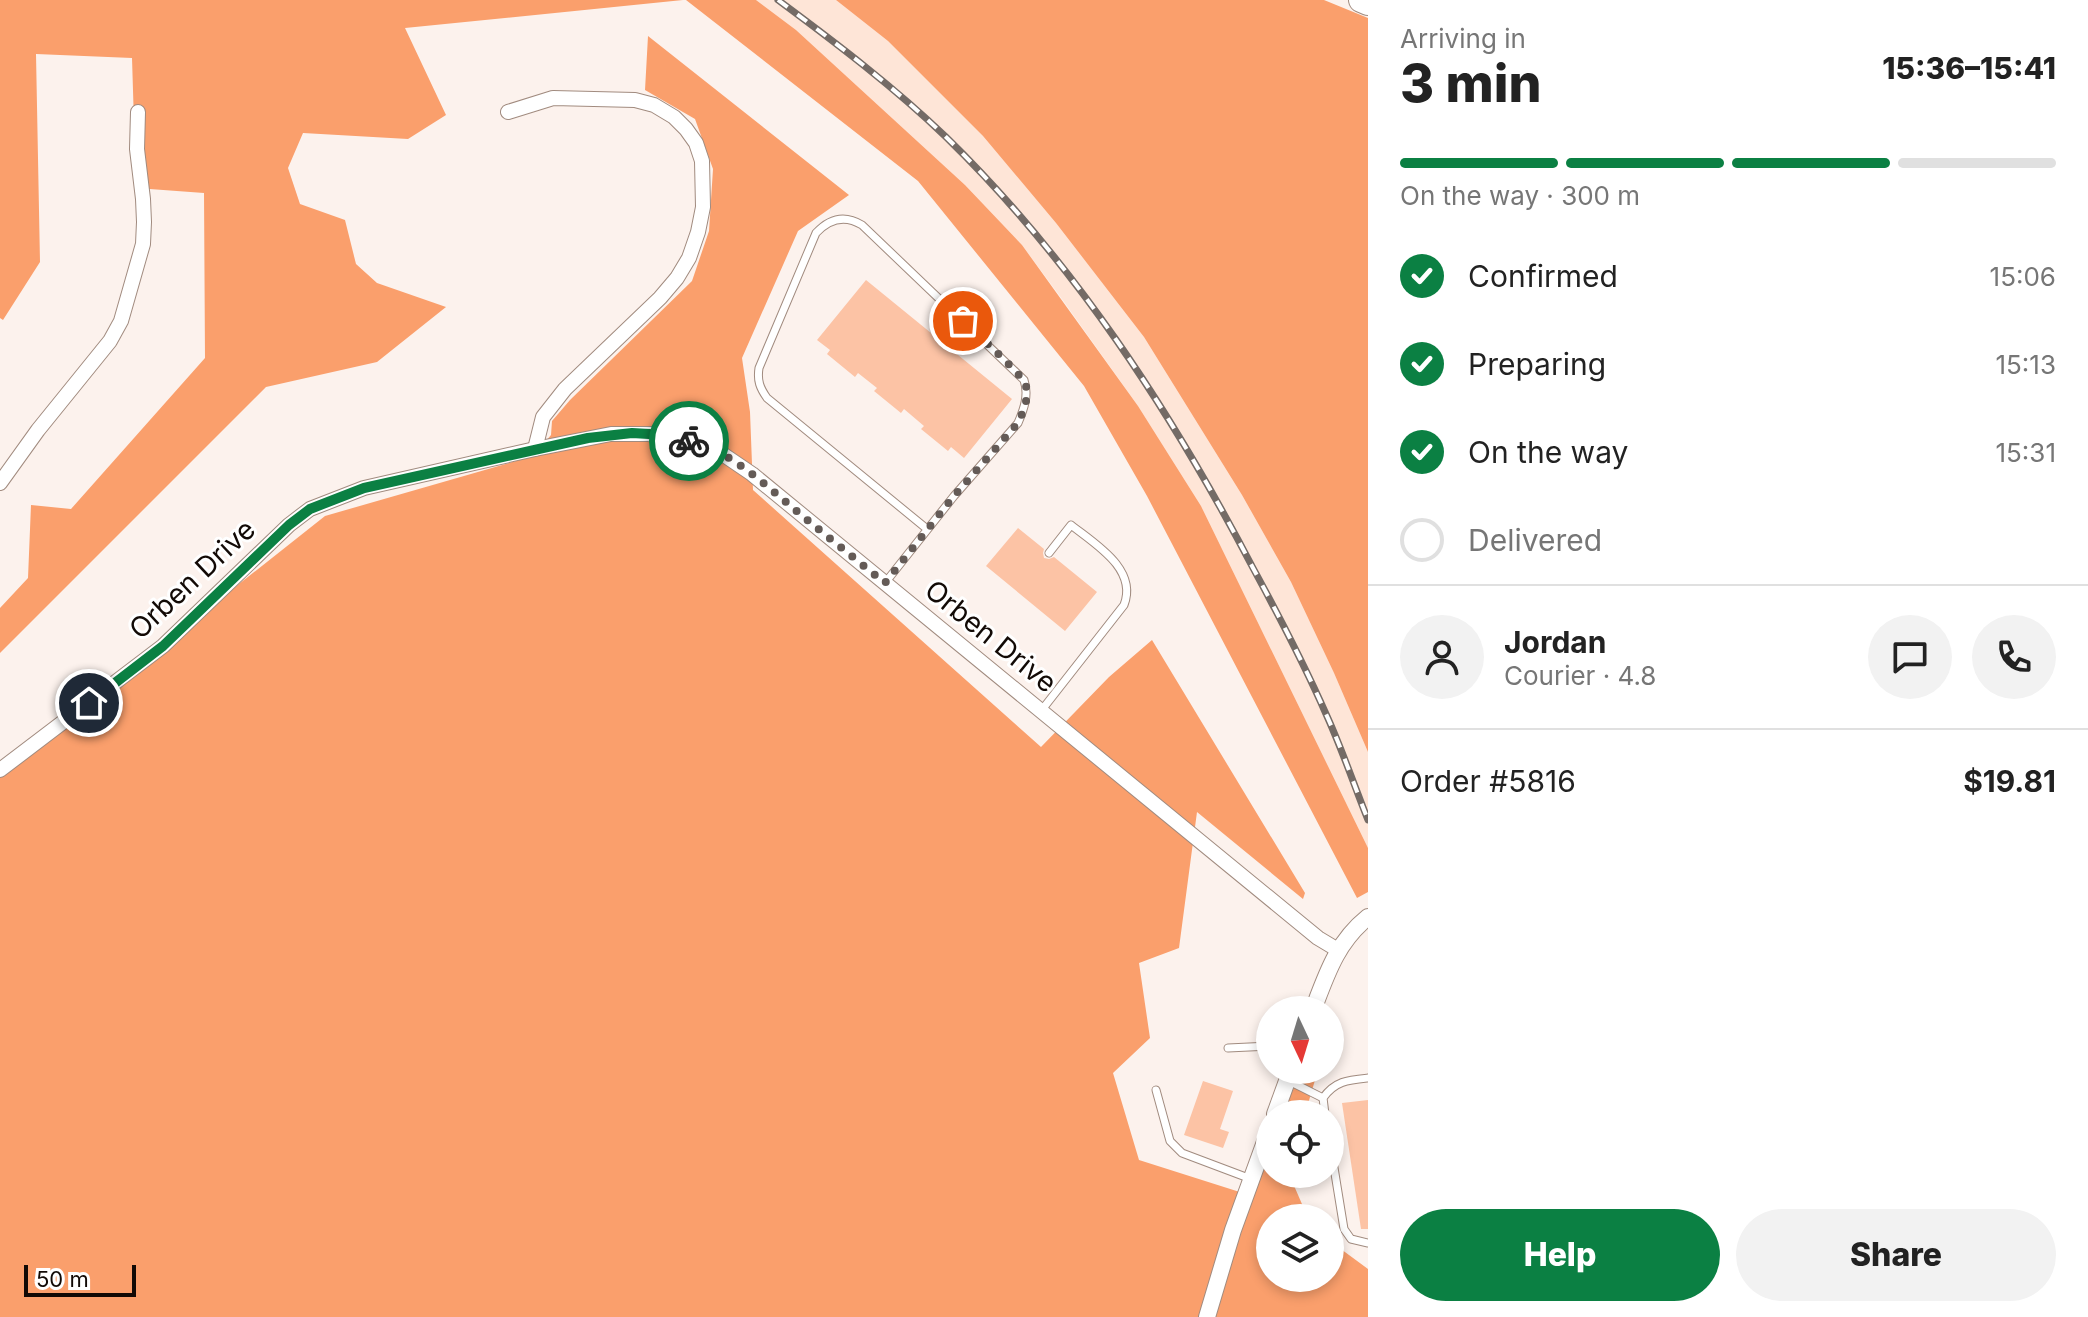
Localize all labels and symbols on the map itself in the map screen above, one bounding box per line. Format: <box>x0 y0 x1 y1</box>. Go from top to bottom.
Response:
pin <box>929 287 997 355</box>
courier <box>649 401 729 481</box>
street label: Orben Drive <box>122 512 262 646</box>
street label: Orben Drive <box>918 573 1064 699</box>
pin <box>55 669 123 737</box>
north arrow <box>1256 996 1344 1084</box>
scale bar <box>24 1261 136 1297</box>

